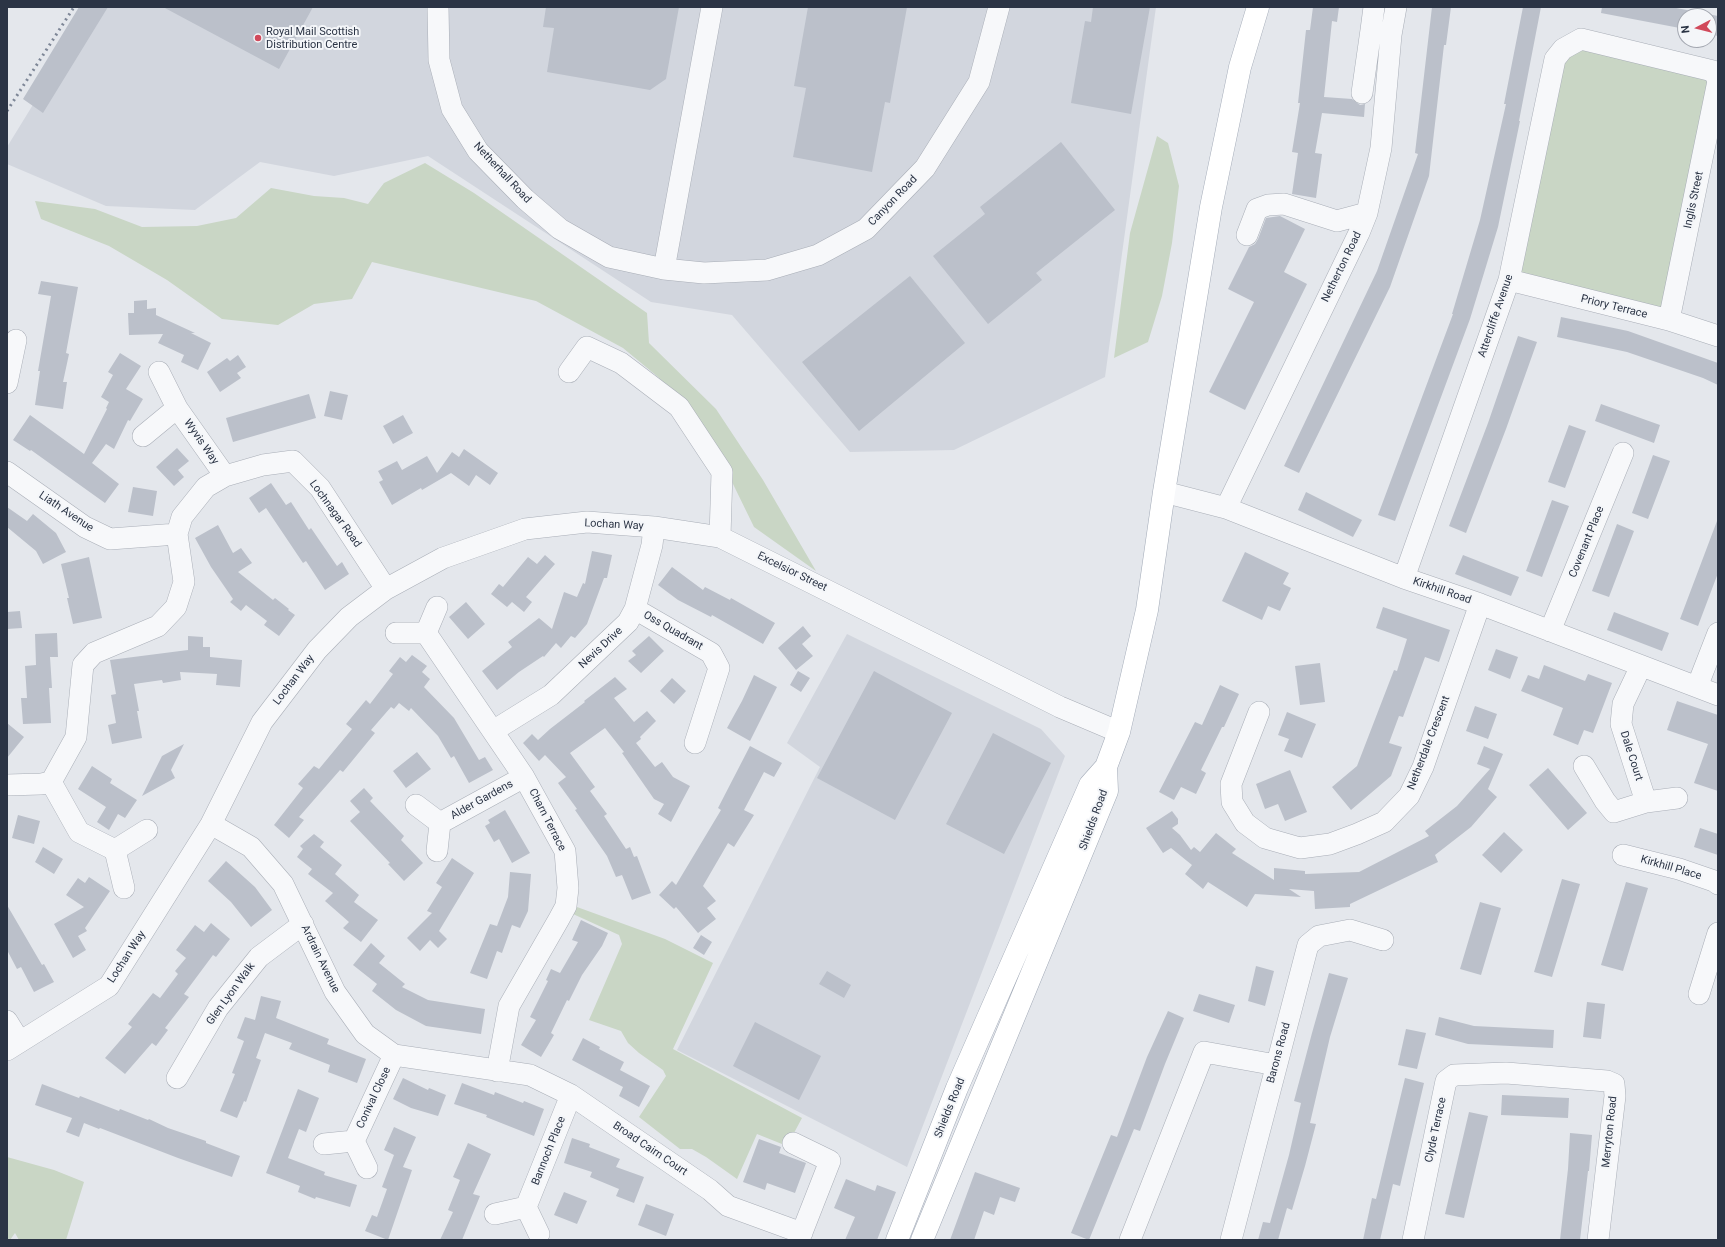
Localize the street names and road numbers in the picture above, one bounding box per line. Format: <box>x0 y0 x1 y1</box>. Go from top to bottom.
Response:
street label: Netherhall Road <box>470 140 534 206</box>
street label: Inglis Street <box>1682 170 1706 230</box>
street label: Canyon Road <box>866 173 920 229</box>
street label: Netherton Road <box>1319 230 1365 304</box>
street label: Attercliffe Avenue <box>1476 273 1516 359</box>
street label: Priory Terrace <box>1579 292 1649 322</box>
street label: Wyvis Way <box>181 417 221 467</box>
street label: Lochnagar Road <box>306 478 364 550</box>
street label: Liath Avenue <box>36 489 96 535</box>
street label: Covenant Place <box>1567 504 1607 580</box>
street label: Lochan Way <box>584 517 644 533</box>
street label: Excelsior Street <box>755 549 829 595</box>
street label: Kirkhill Road <box>1411 575 1473 607</box>
street label: Oss Quadrant <box>641 609 705 653</box>
street label: Nevis Drive <box>576 625 626 671</box>
street label: Lochan Way <box>271 652 317 708</box>
street label: Netherdale Crescent <box>1405 694 1453 792</box>
street label: Dale Court <box>1617 729 1645 783</box>
street label: Alder Gardens <box>449 777 515 823</box>
street label: Charn Terrace <box>526 787 568 853</box>
street label: Shields Road <box>1077 788 1111 852</box>
street label: Kirkhill Place <box>1639 853 1703 883</box>
street label: Ardrain Avenue <box>298 923 342 995</box>
street label: Lochan Way <box>105 928 149 986</box>
street label: Glen Lyon Walk <box>204 960 258 1028</box>
street label: Barons Road <box>1265 1021 1293 1085</box>
street label: Conival Close <box>354 1065 394 1131</box>
street label: Shields Road <box>932 1076 968 1140</box>
street label: Clyde Terrace <box>1423 1096 1449 1164</box>
street label: Merryton Road <box>1600 1096 1620 1168</box>
street label: Bannoch Place <box>529 1115 569 1187</box>
street label: Broad Cairn Court <box>610 1119 690 1179</box>

